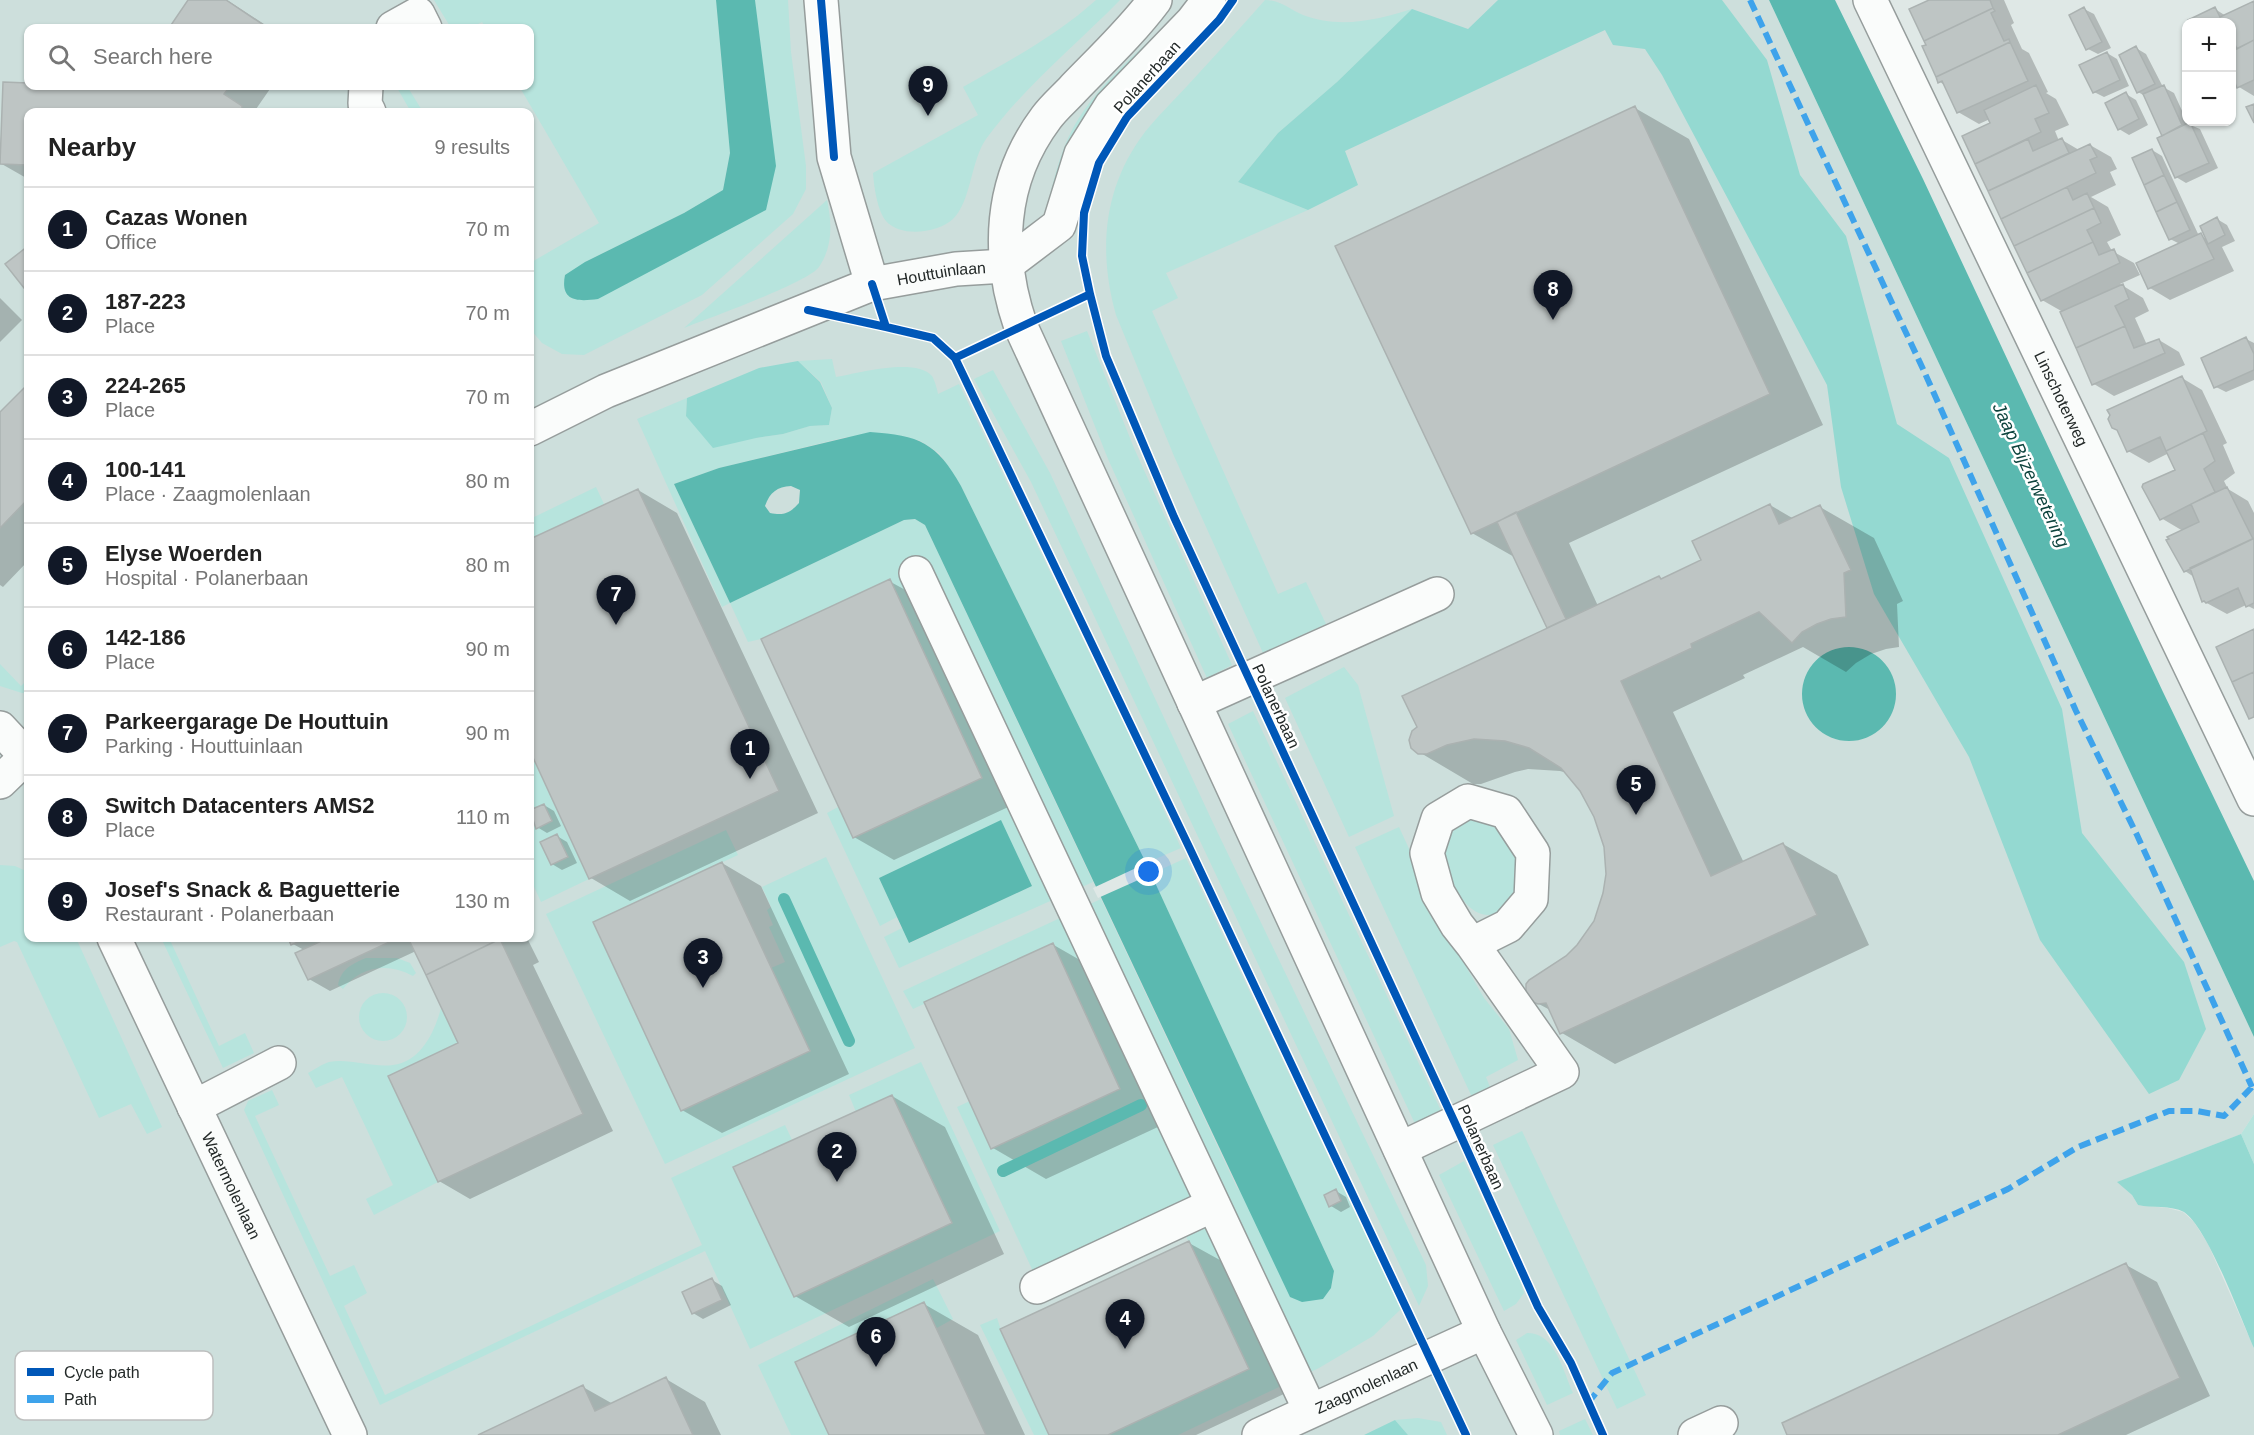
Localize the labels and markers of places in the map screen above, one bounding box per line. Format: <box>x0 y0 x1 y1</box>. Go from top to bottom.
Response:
pin: 9 <box>908 66 948 116</box>
pin: 8 <box>1534 270 1572 320</box>
pin: 7 <box>596 576 636 625</box>
pin: 1 <box>730 730 770 779</box>
pin: 5 <box>1616 766 1656 815</box>
pin: 3 <box>684 938 722 988</box>
pin: 2 <box>818 1132 856 1182</box>
pin: 4 <box>1106 1300 1144 1349</box>
pin: 6 <box>856 1318 896 1367</box>

